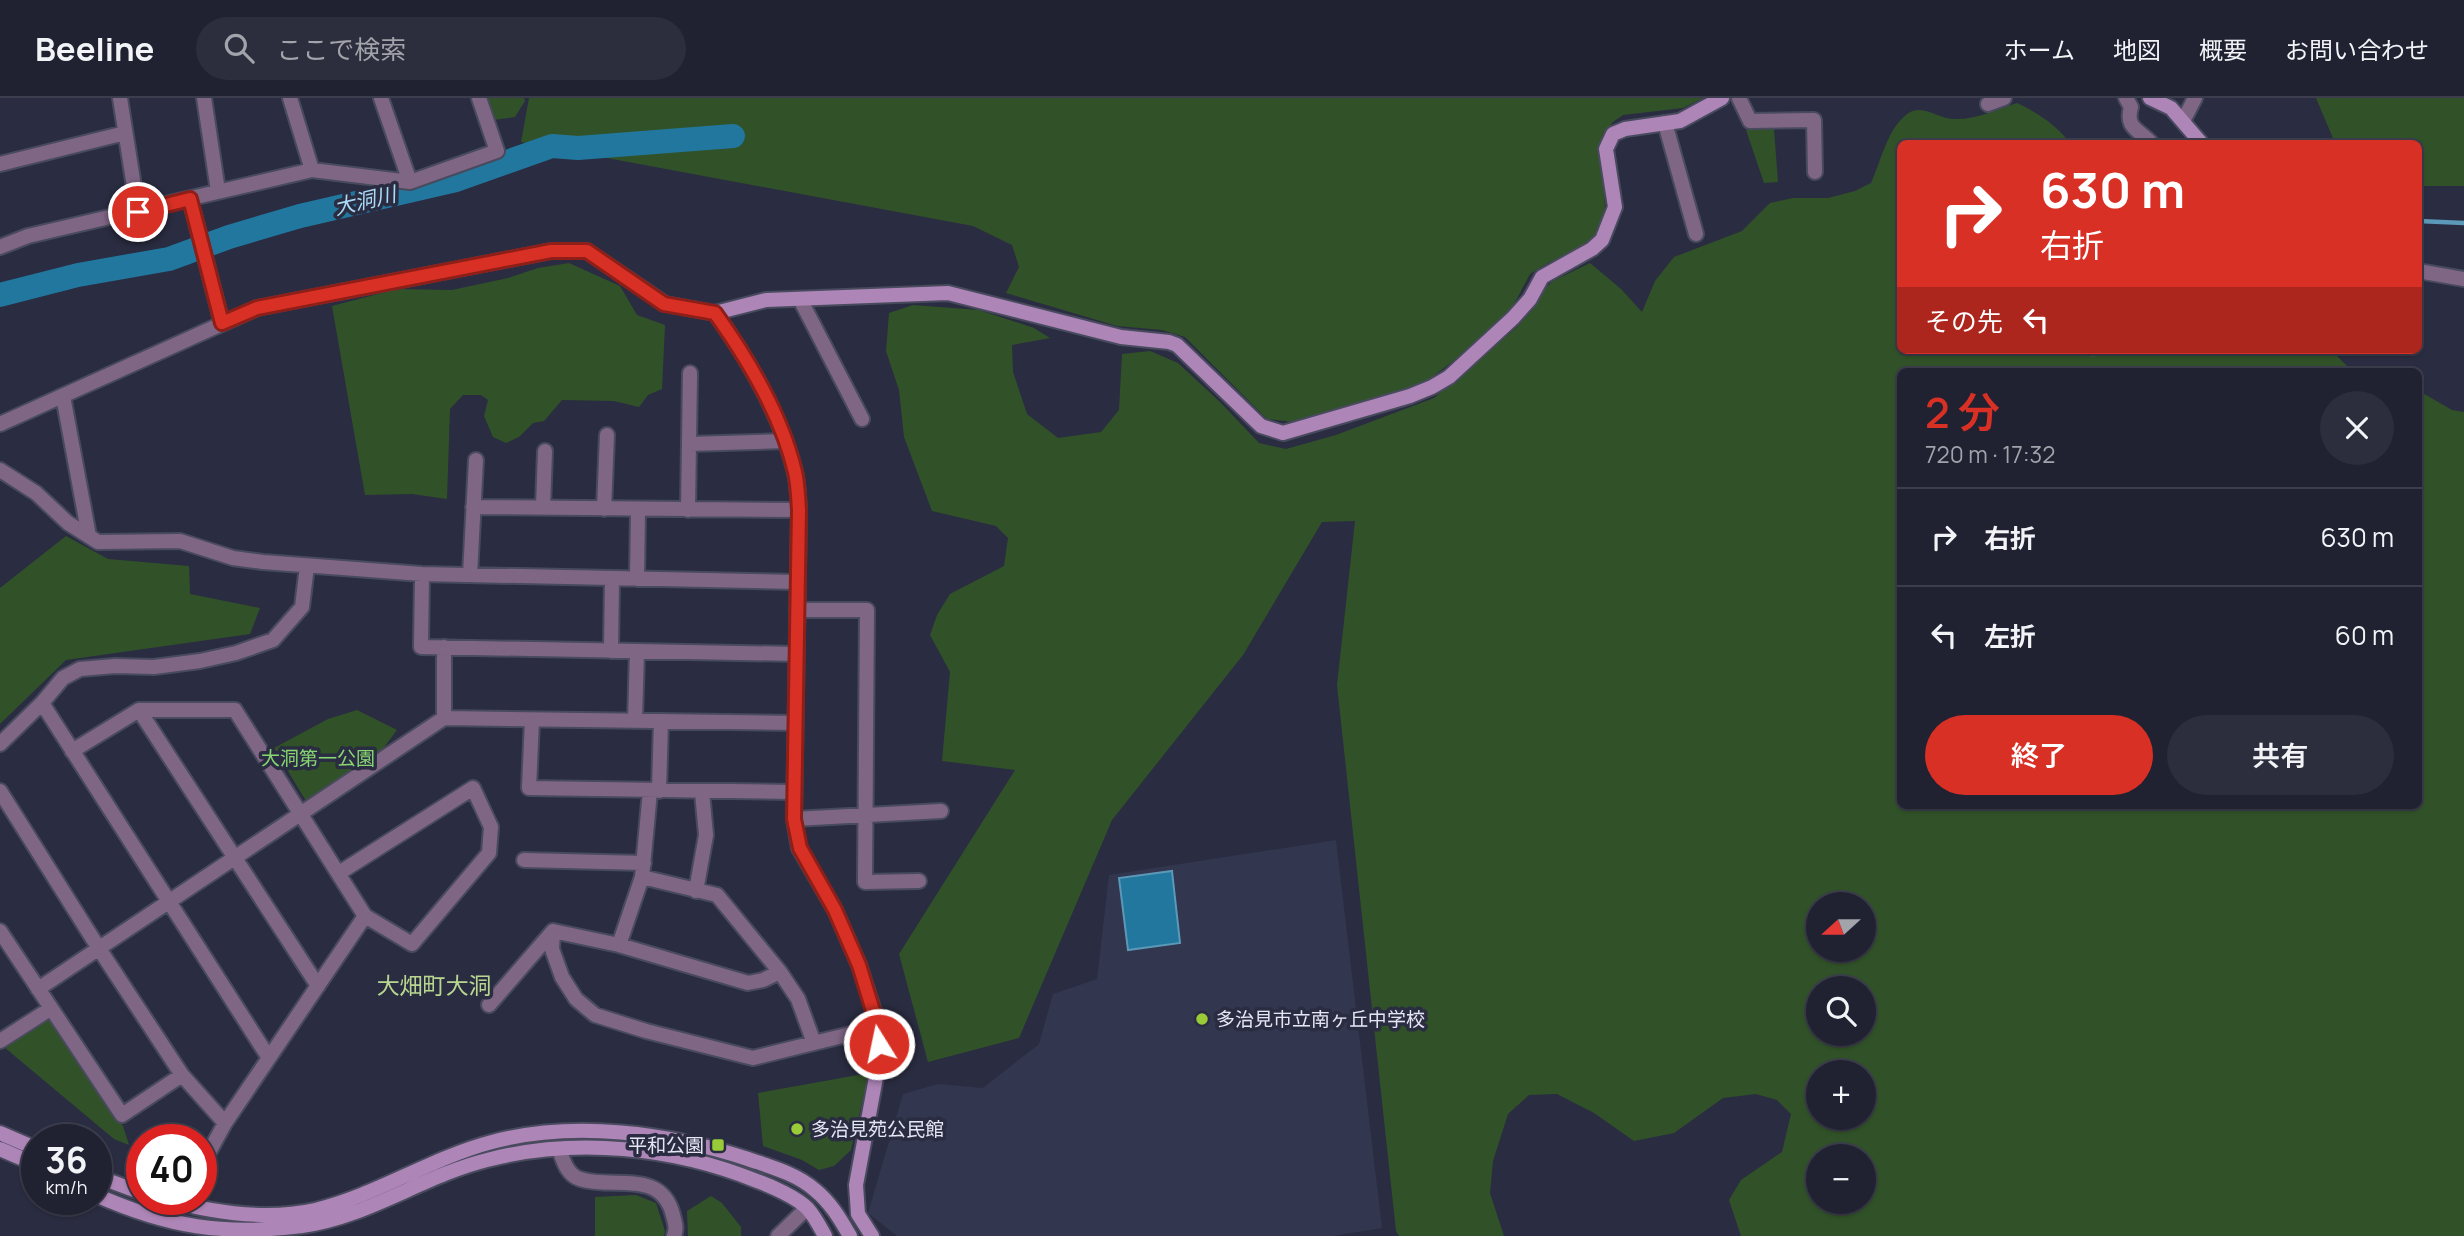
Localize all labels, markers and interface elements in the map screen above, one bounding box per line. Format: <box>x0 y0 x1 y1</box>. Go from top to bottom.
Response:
search box <box>196 17 686 80</box>
text: Beeline <box>35 26 154 71</box>
icon: search <box>220 29 258 67</box>
text: ここで検索 <box>276 31 406 67</box>
text: ホーム <box>2004 33 2075 66</box>
text: 地図 <box>2113 33 2161 66</box>
text: 概要 <box>2199 33 2247 66</box>
text: お問い合わせ <box>2285 33 2429 66</box>
text: 630 m <box>2040 156 2185 223</box>
icon: right <box>1925 168 2016 259</box>
water label: 大洞川 <box>331 179 401 221</box>
pin <box>108 182 168 242</box>
icon: arrive <box>119 193 157 231</box>
text: 右折 <box>2040 223 2104 267</box>
icon: left <box>2017 301 2055 339</box>
text: その先 <box>1925 303 2003 339</box>
text: 2 分 <box>1925 383 2000 441</box>
button: close <box>2320 391 2394 465</box>
text: 720 m · 17:32 <box>1925 438 2055 470</box>
icon: right <box>1925 518 1963 556</box>
text: 630 m <box>2320 519 2394 555</box>
text: 右折 <box>1984 520 2036 556</box>
icon: left <box>1925 616 1963 654</box>
text: 60 m <box>2335 617 2394 653</box>
text: 左折 <box>1984 618 2036 654</box>
button: 終了 <box>1925 715 2153 795</box>
button: 共有 <box>2167 715 2394 795</box>
park label: 大洞第一公園 <box>261 745 375 771</box>
north arrow <box>1806 892 1876 962</box>
map controls <box>1806 892 1876 1214</box>
district label: 大畑町大洞 <box>377 969 492 1001</box>
button: search <box>1806 976 1876 1046</box>
place label: 多治見市立南ヶ丘中学校 <box>1216 1006 1425 1032</box>
position arrow <box>842 1007 916 1081</box>
marker: 多治見市立南ヶ丘中学校 <box>1194 1011 1210 1027</box>
button: + <box>1806 1060 1876 1130</box>
place label: 多治見苑公民館 <box>811 1116 944 1142</box>
marker: 多治見苑公民館 <box>789 1121 805 1137</box>
speed limit sign: 40 <box>126 1124 217 1215</box>
place label: 平和公園 <box>628 1132 704 1158</box>
text: 36 <box>45 1136 88 1184</box>
marker: 平和公園 <box>710 1137 726 1153</box>
button: − <box>1806 1144 1876 1214</box>
text: km/h <box>46 1175 87 1199</box>

